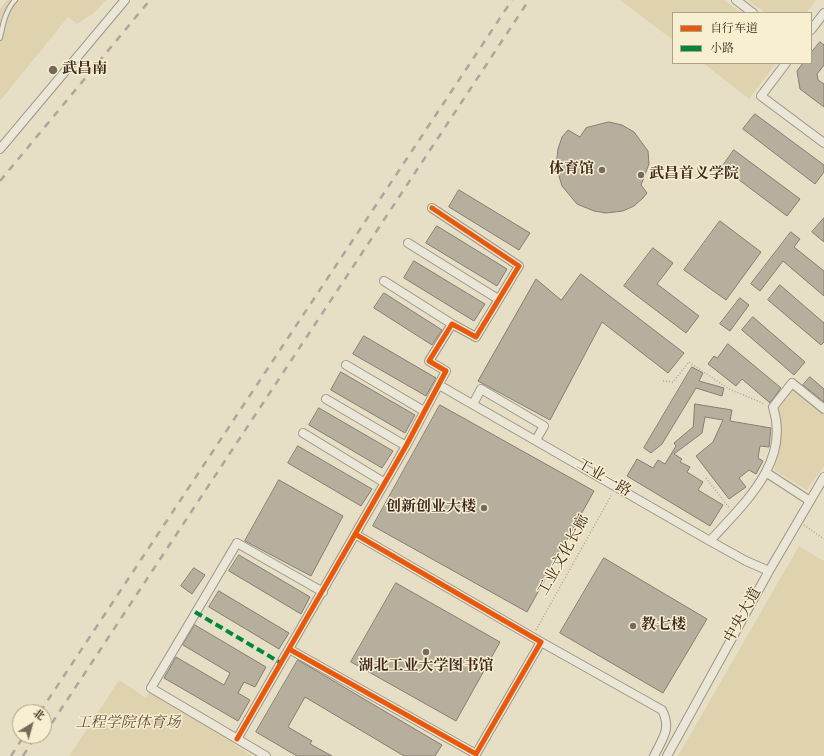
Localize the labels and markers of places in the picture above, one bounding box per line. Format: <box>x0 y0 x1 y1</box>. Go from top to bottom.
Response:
place label: 武昌南 <box>62 61 107 79</box>
marker: 武昌南 <box>47 64 59 76</box>
place label: 体育馆 <box>549 161 594 179</box>
marker: 体育馆 <box>597 165 607 175</box>
place label: 武昌首义学院 <box>649 166 739 184</box>
marker: 武昌首义学院 <box>636 170 646 180</box>
place label: 创新创业大楼 <box>386 499 476 517</box>
marker: 创新创业大楼 <box>479 503 489 513</box>
place label: 教七楼 <box>641 617 686 635</box>
marker: 教七楼 <box>628 621 638 631</box>
marker: 湖北工业大学图书馆 <box>421 647 431 657</box>
place label: 湖北工业大学图书馆 <box>359 658 493 676</box>

